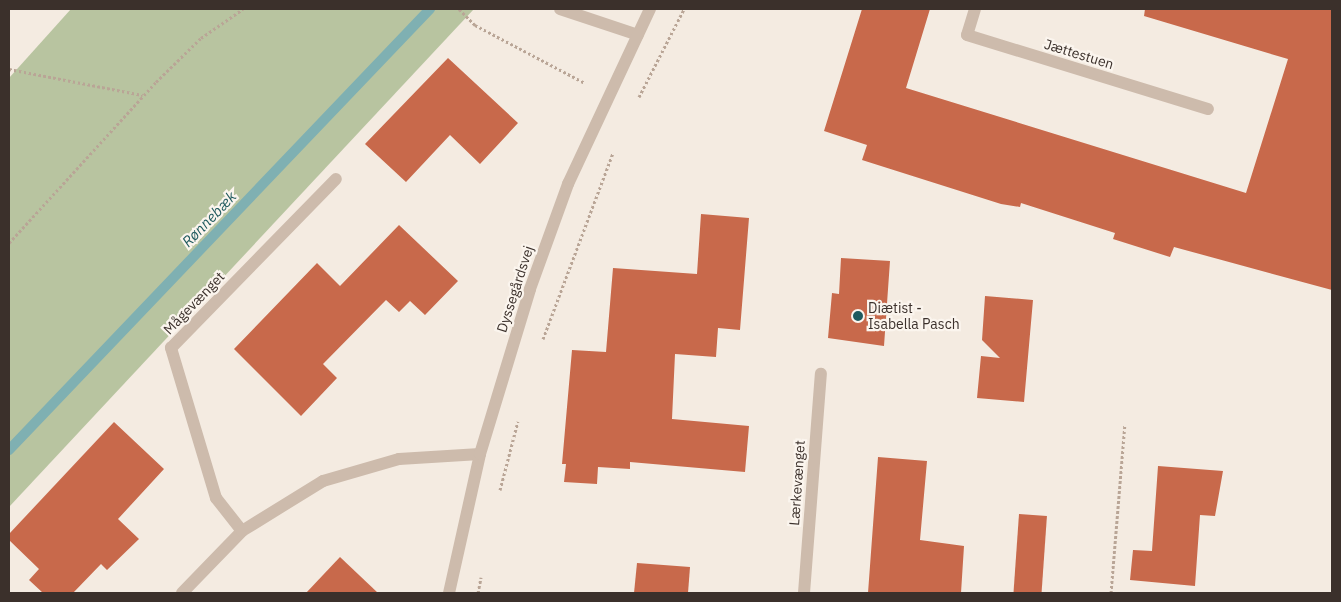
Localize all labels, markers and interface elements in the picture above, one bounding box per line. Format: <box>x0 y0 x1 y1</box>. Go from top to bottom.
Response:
street label: Jættestuen <box>1042 35 1116 73</box>
water label: Rønnebæk <box>178 187 240 251</box>
street label: Dyssegårdsvej <box>493 244 537 334</box>
street label: Mågevænget <box>160 268 228 338</box>
place label: Diætist - Isabella Pasch <box>868 300 960 332</box>
marker: Diætist - Isabella Pasch <box>852 310 864 322</box>
street label: Lærkevænget <box>786 440 808 526</box>

